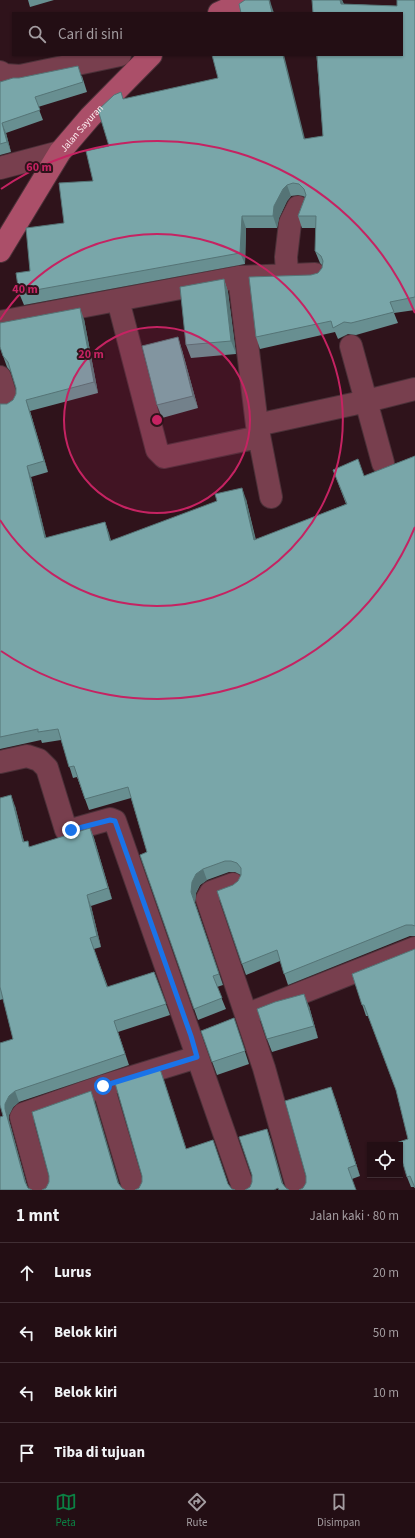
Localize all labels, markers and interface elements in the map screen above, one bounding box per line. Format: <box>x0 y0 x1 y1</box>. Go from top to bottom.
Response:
search box <box>12 12 403 56</box>
icon: search <box>26 23 48 45</box>
text: Cari di sini <box>58 24 123 45</box>
street label: Jalan Sayuran <box>57 102 107 155</box>
text: 60 m <box>26 159 52 176</box>
text: 40 m <box>12 281 38 298</box>
text: 20 m <box>78 346 104 363</box>
centre of rings <box>150 413 164 427</box>
route end <box>62 821 80 839</box>
route start <box>94 1077 112 1095</box>
map controls <box>367 1142 403 1178</box>
button: locate <box>367 1142 403 1178</box>
text: 1 mnt <box>16 1204 59 1228</box>
text: Jalan kaki · 80 m <box>309 1207 399 1225</box>
icon: ahead <box>16 1262 38 1284</box>
text: Lurus <box>54 1262 91 1283</box>
text: 20 m <box>373 1264 399 1282</box>
icon: left <box>16 1322 38 1344</box>
text: Belok kiri <box>54 1322 117 1343</box>
text: 50 m <box>373 1324 399 1342</box>
icon: left <box>16 1382 38 1404</box>
text: Belok kiri <box>54 1382 117 1403</box>
text: 10 m <box>373 1384 399 1402</box>
icon: arrive <box>16 1442 38 1464</box>
text: Tiba di tujuan <box>54 1442 145 1463</box>
tab: Peta <box>55 1491 77 1530</box>
tab: Rute <box>186 1491 208 1530</box>
tab: Disimpan <box>317 1491 360 1530</box>

